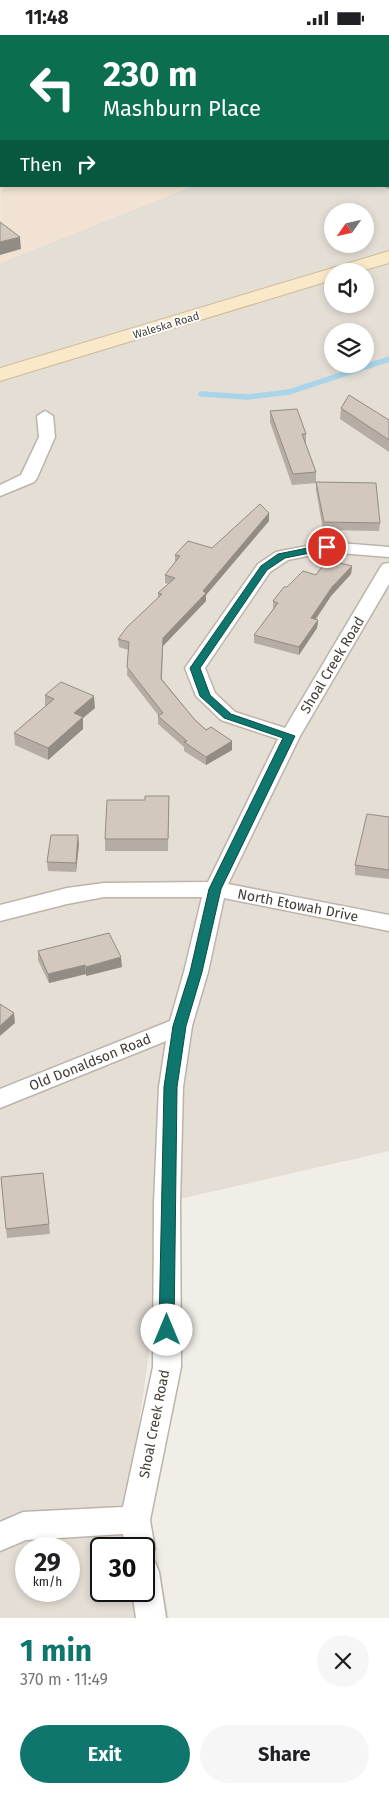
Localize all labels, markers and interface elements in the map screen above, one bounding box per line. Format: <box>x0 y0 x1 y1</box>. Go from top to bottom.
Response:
text: 11:48 <box>25 6 69 29</box>
text: 230 m <box>103 53 197 95</box>
icon: left <box>20 55 85 120</box>
text: Mashburn Place <box>103 95 261 122</box>
icon: right <box>72 150 100 178</box>
text: Then <box>20 153 62 176</box>
north arrow <box>324 203 374 253</box>
map controls <box>324 203 374 373</box>
button: sound <box>324 263 374 313</box>
street label: Waleska Road <box>131 309 201 342</box>
button: layers <box>324 323 374 373</box>
pin <box>306 526 348 568</box>
icon: arrive <box>313 533 341 561</box>
street label: Shoal Creek Road <box>297 614 368 717</box>
street label: North Etowah Drive <box>236 885 360 926</box>
street label: Old Donaldson Road <box>27 1030 154 1095</box>
position arrow <box>140 1303 192 1355</box>
street label: Shoal Creek Road <box>136 1368 173 1480</box>
speed limit sign: 30 <box>90 1537 155 1602</box>
text: 29 <box>34 1548 61 1578</box>
text: km/h <box>33 1575 62 1589</box>
text: 1 min <box>20 1633 92 1669</box>
button: close <box>317 1635 369 1687</box>
text: 370 m · 11:49 <box>20 1670 108 1689</box>
button: Exit <box>20 1725 190 1783</box>
button: Share <box>200 1725 369 1783</box>

